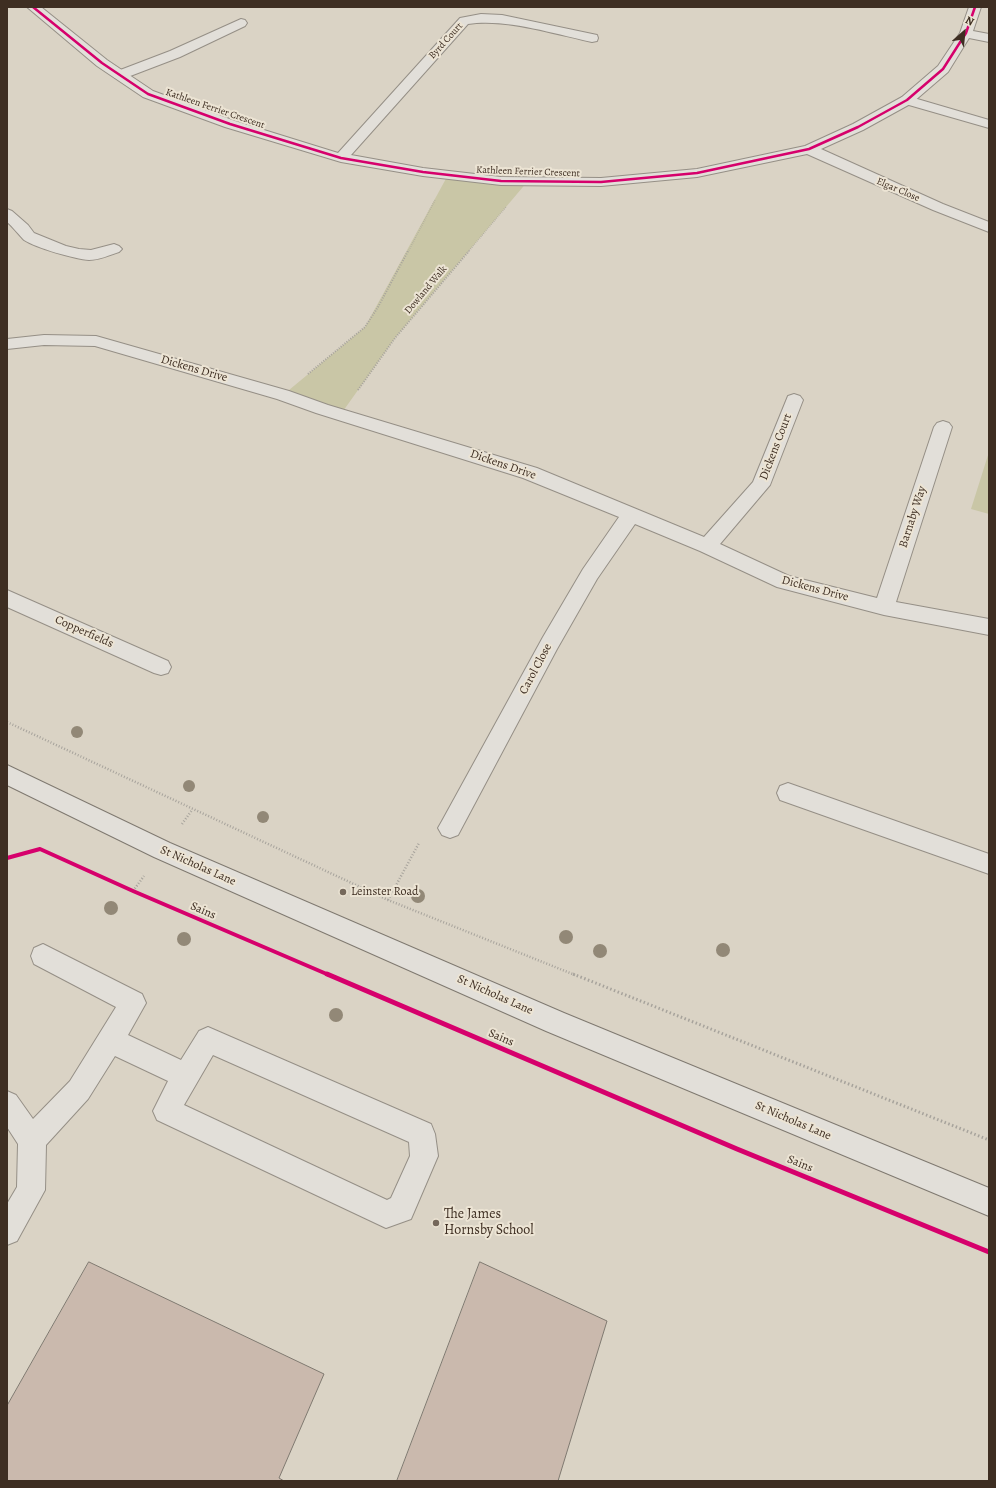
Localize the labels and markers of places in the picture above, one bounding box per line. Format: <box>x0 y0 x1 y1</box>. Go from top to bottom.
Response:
place label: Leinster Road <box>351 885 419 899</box>
marker: Leinster Road <box>338 887 348 897</box>
place label: The James Hornsby School <box>444 1207 534 1240</box>
marker: The James Hornsby School <box>431 1218 441 1228</box>

